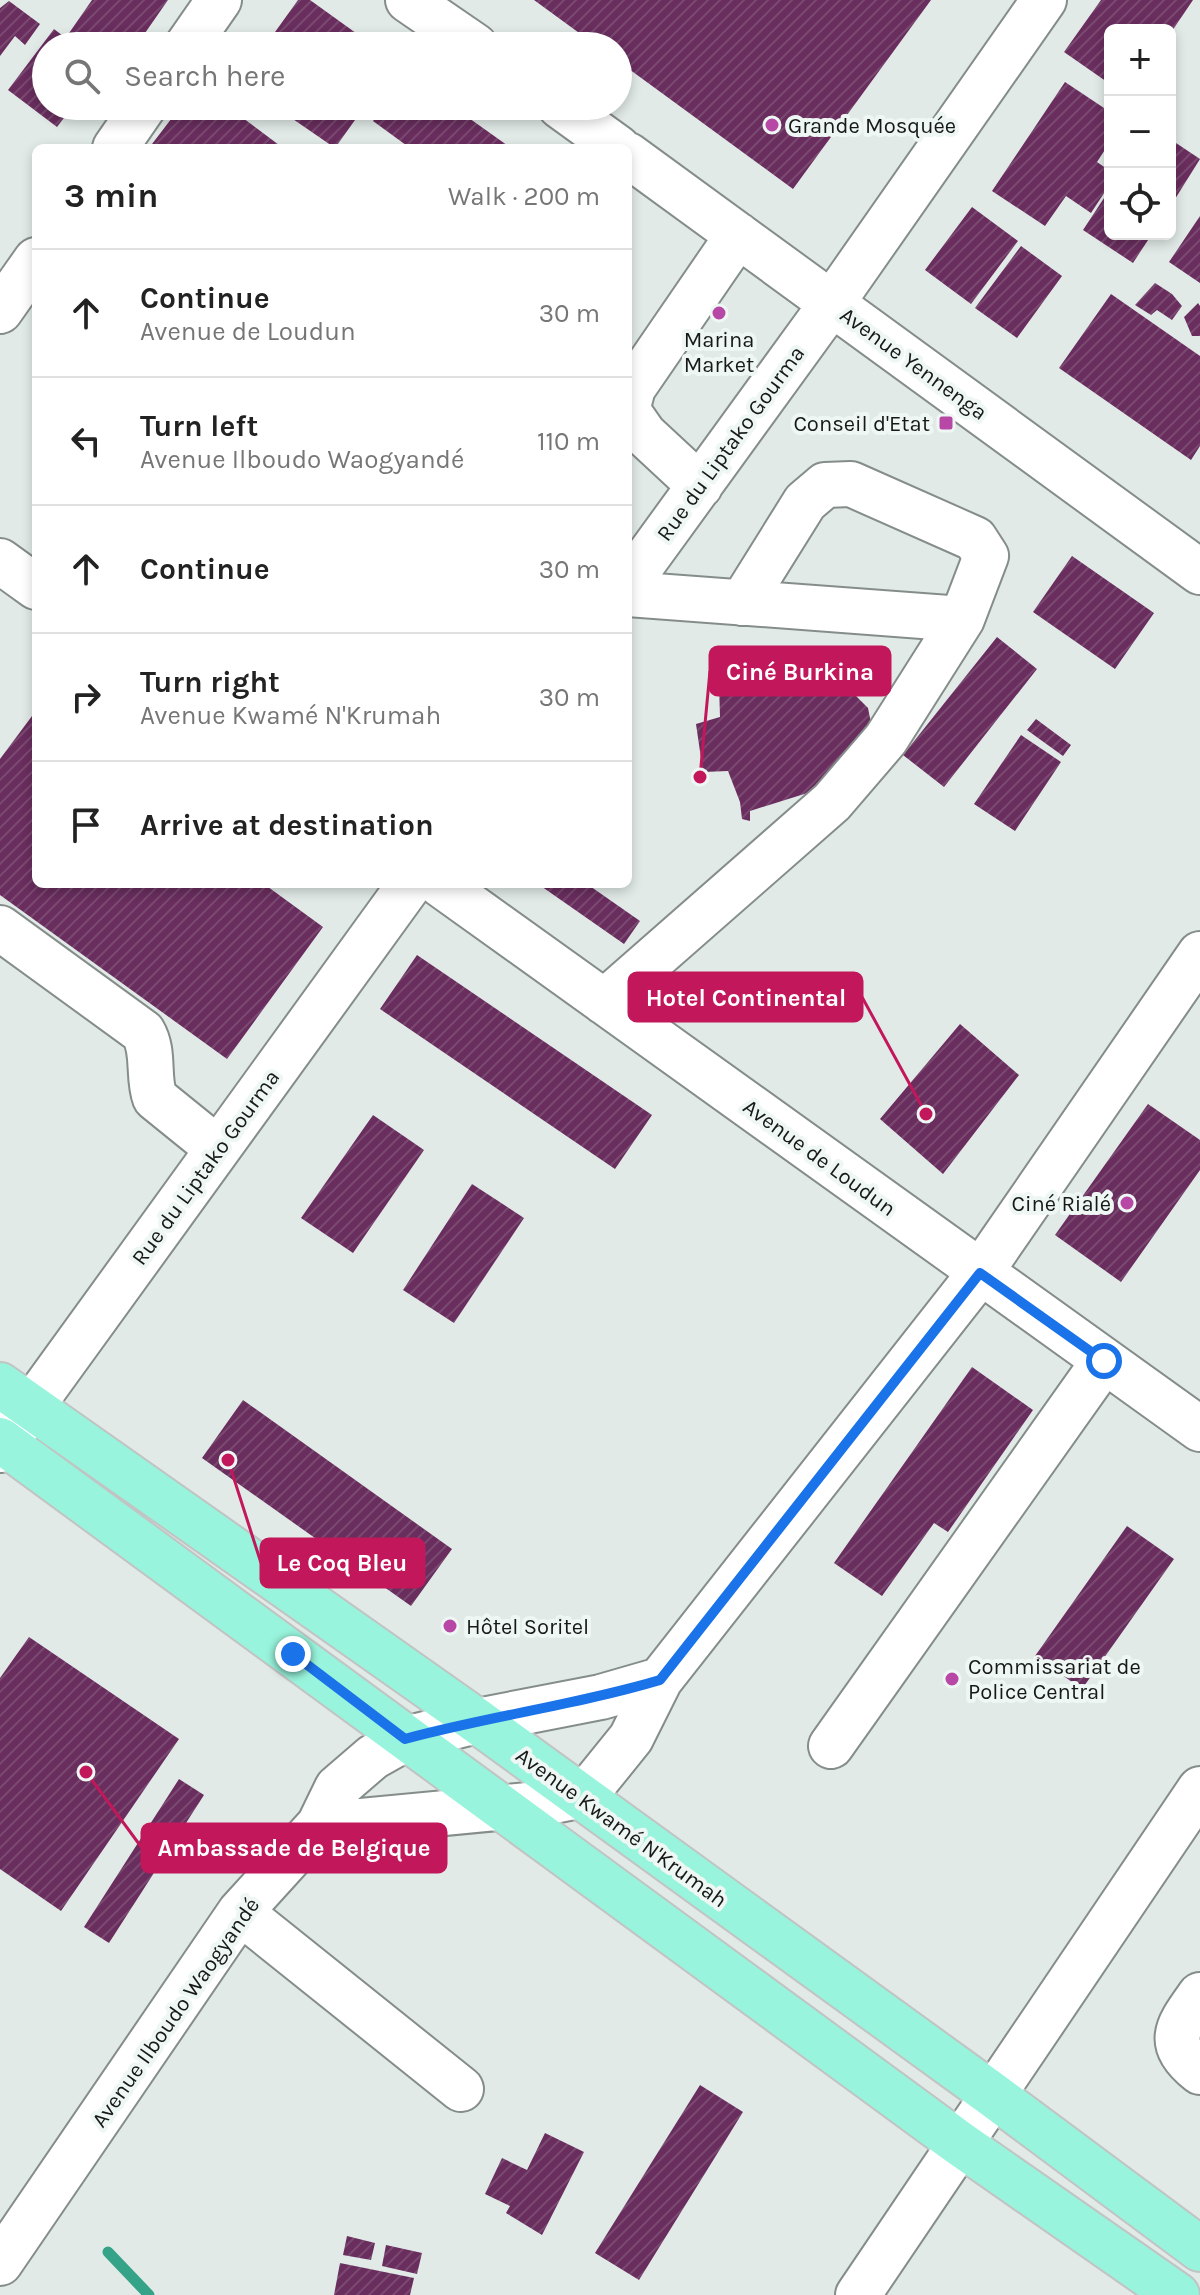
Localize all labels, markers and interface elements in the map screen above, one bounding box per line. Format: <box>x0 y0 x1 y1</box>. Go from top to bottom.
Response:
map controls <box>1104 24 1176 240</box>
button: + <box>1104 24 1176 96</box>
search box <box>32 32 632 120</box>
icon: search <box>60 54 104 98</box>
text: Search here <box>124 58 285 94</box>
button: − <box>1104 96 1176 168</box>
place label: Grande Mosquée <box>788 113 956 139</box>
marker: Grande Mosquée <box>763 116 781 134</box>
button: locate <box>1104 168 1176 240</box>
text: 3 min <box>64 176 158 216</box>
text: Walk · 200 m <box>448 181 600 212</box>
text: Continue <box>140 280 270 316</box>
icon: ahead <box>64 291 108 335</box>
text: 30 m <box>539 298 600 329</box>
street label: Avenue Yennenga <box>835 302 992 426</box>
marker: Marina Market <box>710 304 728 322</box>
text: Avenue de Loudun <box>140 316 356 347</box>
place label: Marina Market <box>684 327 754 378</box>
street label: Rue du Liptako Gourma <box>651 341 810 546</box>
text: Turn left <box>140 408 258 444</box>
place label: Conseil d'Etat <box>793 411 930 437</box>
marker: Conseil d'Etat <box>937 414 955 432</box>
icon: left <box>64 419 108 463</box>
text: 110 m <box>537 426 600 457</box>
text: Avenue Ilboudo Waogyandé <box>140 444 464 475</box>
icon: ahead <box>64 547 108 591</box>
text: Continue <box>140 551 270 587</box>
text: 30 m <box>539 554 600 585</box>
callout: Ciné Burkina <box>710 647 890 695</box>
text: Ciné Burkina <box>726 658 874 686</box>
text: Turn right <box>140 664 280 700</box>
icon: right <box>64 675 108 719</box>
text: 30 m <box>539 682 600 713</box>
text: Avenue Kwamé N'Krumah <box>140 700 441 731</box>
icon: arrive <box>64 803 108 847</box>
text: Arrive at destination <box>140 807 434 843</box>
callout: Hotel Continental <box>629 973 862 1021</box>
text: Hotel Continental <box>646 984 846 1012</box>
street label: Rue du Liptako Gourma <box>126 1065 285 1270</box>
street label: Avenue de Loudun <box>738 1094 901 1222</box>
place label: Ciné Rialé <box>1012 1191 1111 1217</box>
marker: Ciné Rialé <box>1118 1194 1136 1212</box>
route start <box>1086 1343 1122 1379</box>
callout: Le Coq Bleu <box>261 1539 424 1587</box>
text: Le Coq Bleu <box>277 1549 407 1577</box>
place label: Hôtel Soritel <box>466 1614 589 1640</box>
marker: Hôtel Soritel <box>441 1617 459 1635</box>
route end <box>275 1636 311 1672</box>
place label: Commissariat de Police Central <box>968 1654 1141 1705</box>
marker: Commissariat de Police Central <box>943 1670 961 1688</box>
street label: Avenue Kwamé N'Krumah <box>511 1742 732 1913</box>
callout: Ambassade de Belgique <box>142 1824 446 1872</box>
text: Ambassade de Belgique <box>158 1834 430 1862</box>
street label: Avenue Ilboudo Waogyandé <box>86 1893 265 2132</box>

